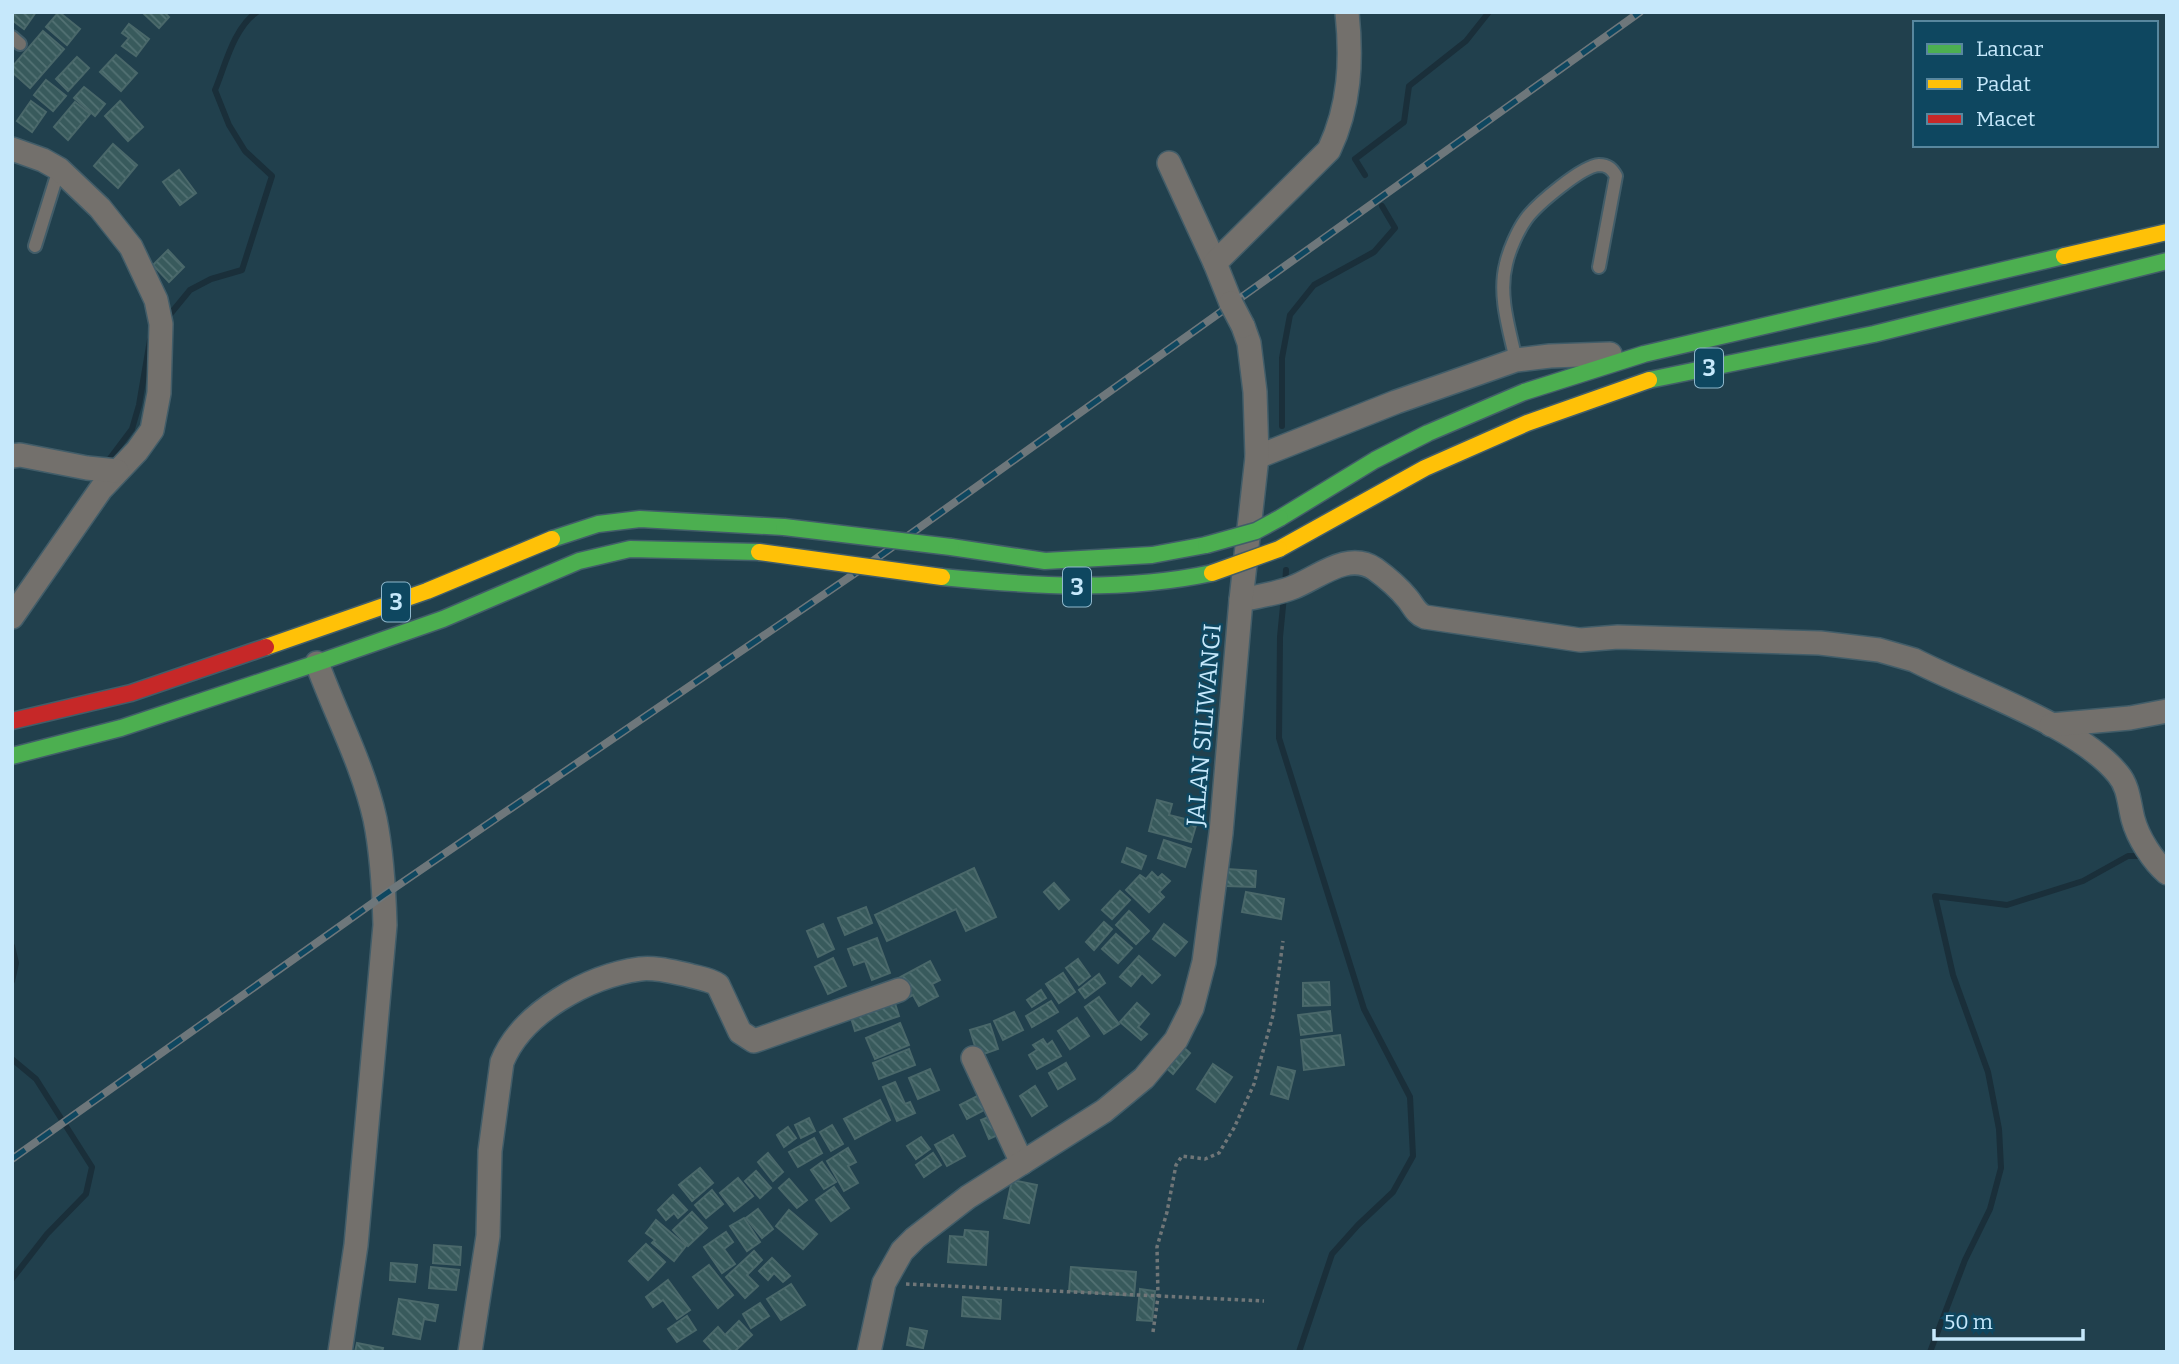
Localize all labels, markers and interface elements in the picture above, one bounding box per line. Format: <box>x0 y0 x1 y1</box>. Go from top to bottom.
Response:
legend <box>1913 21 2158 147</box>
text: Lancar <box>1976 36 2043 62</box>
text: Padat <box>1976 71 2031 97</box>
text: Macet <box>1976 106 2036 132</box>
road number: 3 <box>1695 348 1723 388</box>
road number: 3 <box>1063 568 1091 607</box>
road number: 3 <box>382 582 410 622</box>
street label: JALAN SILIWANGI <box>1181 622 1227 829</box>
scale bar <box>1934 1298 2083 1342</box>
text: 50 m <box>1944 1309 1993 1335</box>

